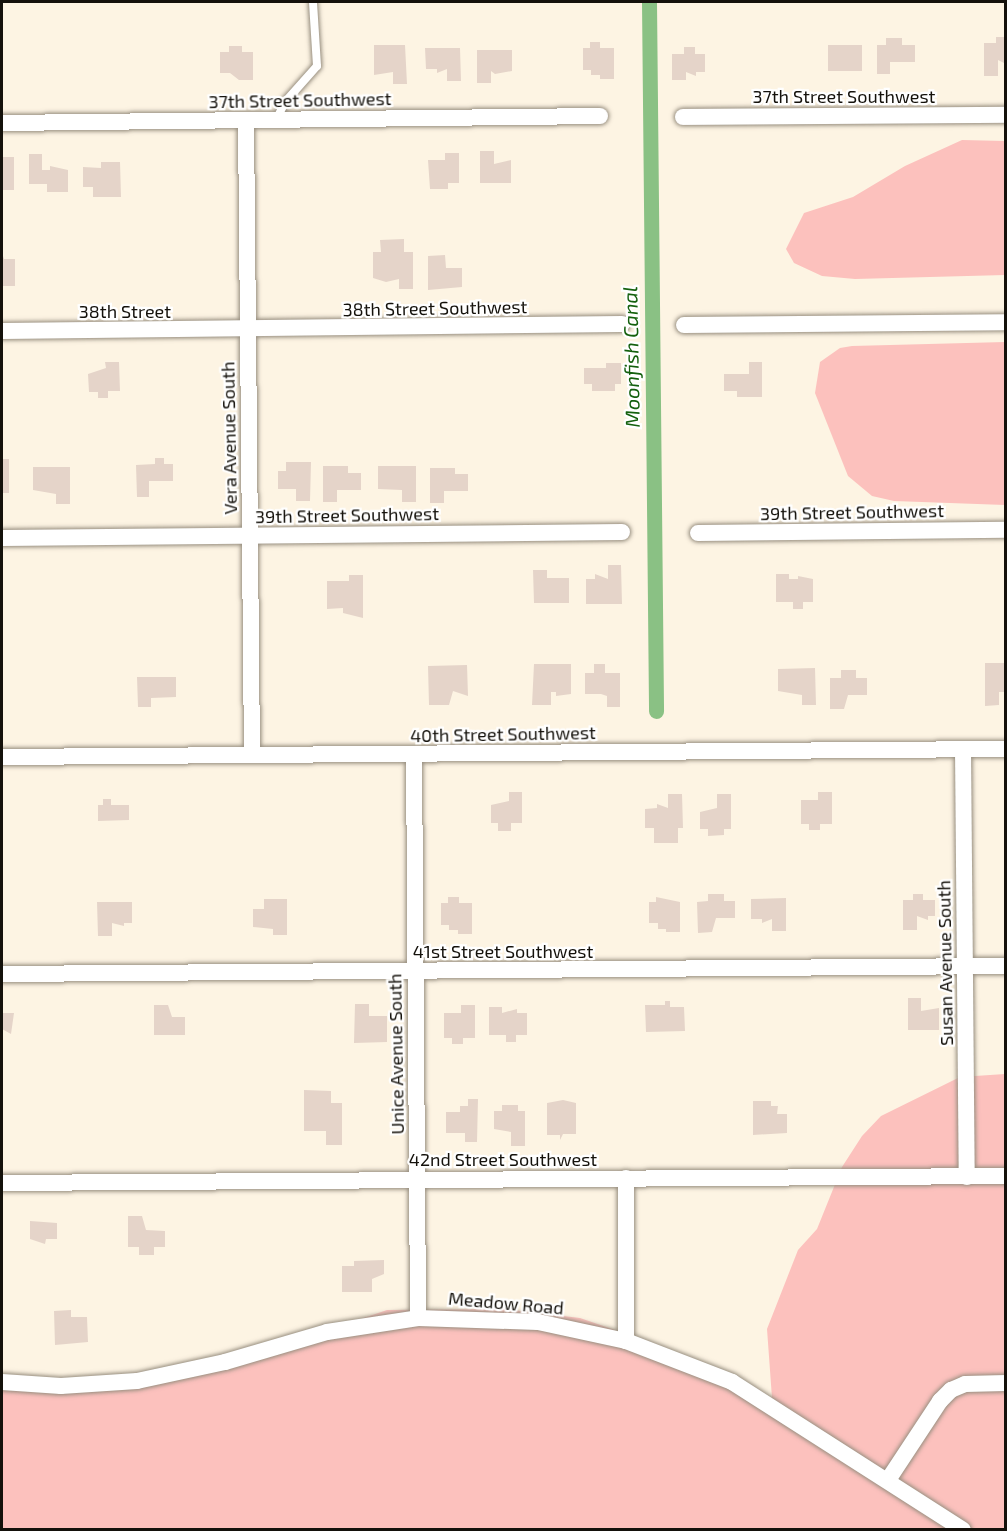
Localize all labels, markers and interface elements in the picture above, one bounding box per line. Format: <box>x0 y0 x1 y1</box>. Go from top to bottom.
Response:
street label: 37th Street Southwest <box>753 85 935 107</box>
street label: 37th Street Southwest <box>208 88 392 112</box>
water label: Moonfish Canal <box>618 286 644 428</box>
street label: 38th Street Southwest <box>343 296 527 320</box>
street label: 38th Street <box>79 300 171 322</box>
street label: Vera Avenue South <box>217 361 241 515</box>
street label: 39th Street Southwest <box>760 500 944 524</box>
street label: 39th Street Southwest <box>255 503 439 527</box>
street label: 40th Street Southwest <box>410 722 596 746</box>
street label: Susan Avenue South <box>933 880 957 1046</box>
street label: 41st Street Southwest <box>413 940 593 962</box>
street label: Unice Avenue South <box>384 973 408 1135</box>
street label: 42nd Street Southwest <box>409 1148 597 1170</box>
street label: Meadow Road <box>447 1287 565 1319</box>

